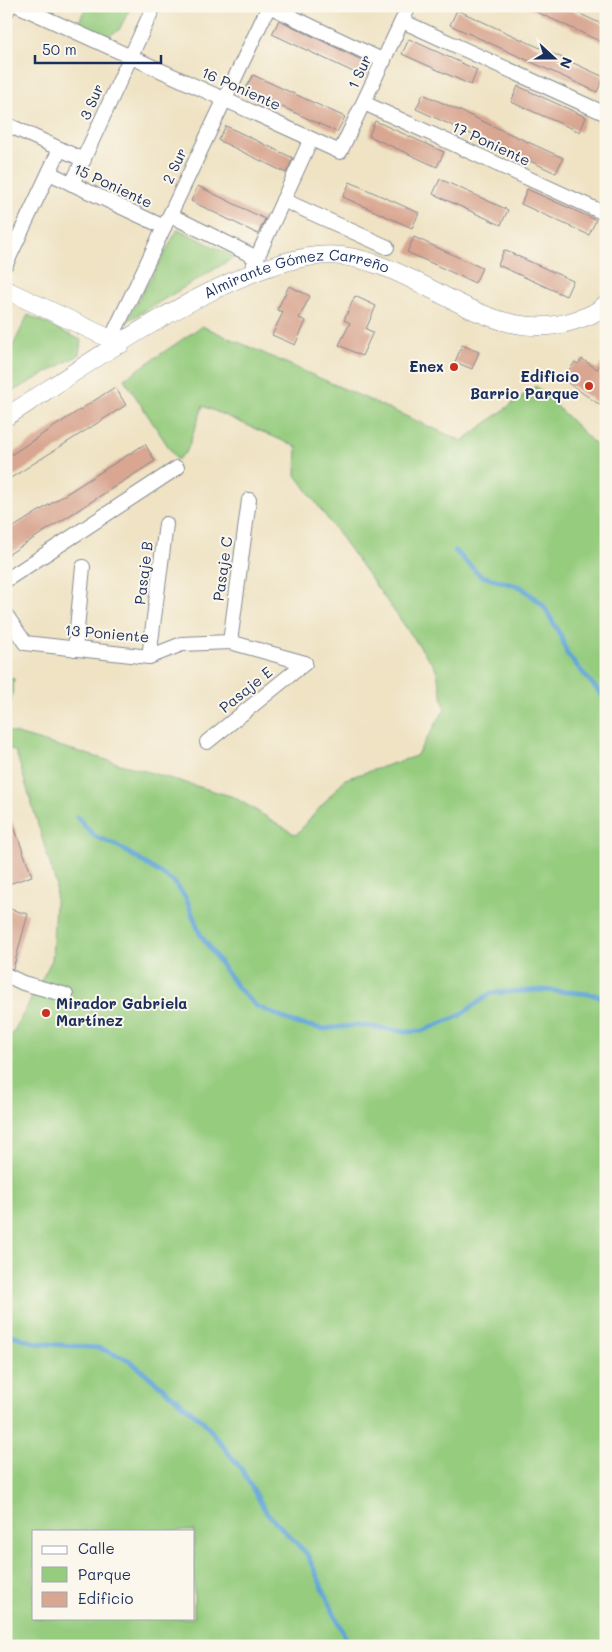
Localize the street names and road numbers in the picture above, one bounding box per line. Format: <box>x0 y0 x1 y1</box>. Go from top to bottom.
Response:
street label: 1 Sur <box>342 51 376 92</box>
street label: 16 Poniente <box>199 62 284 115</box>
street label: 3 Sur <box>74 80 108 123</box>
street label: 17 Poniente <box>449 116 534 170</box>
street label: 2 Sur <box>157 144 191 187</box>
street label: 15 Poniente <box>71 158 156 212</box>
street label: Almirante Gómez Carreño <box>200 244 393 303</box>
street label: Pasaje C <box>208 535 236 602</box>
street label: Pasaje B <box>129 540 157 606</box>
street label: 13 Poniente <box>64 619 150 647</box>
street label: Pasaje E <box>215 661 276 717</box>

